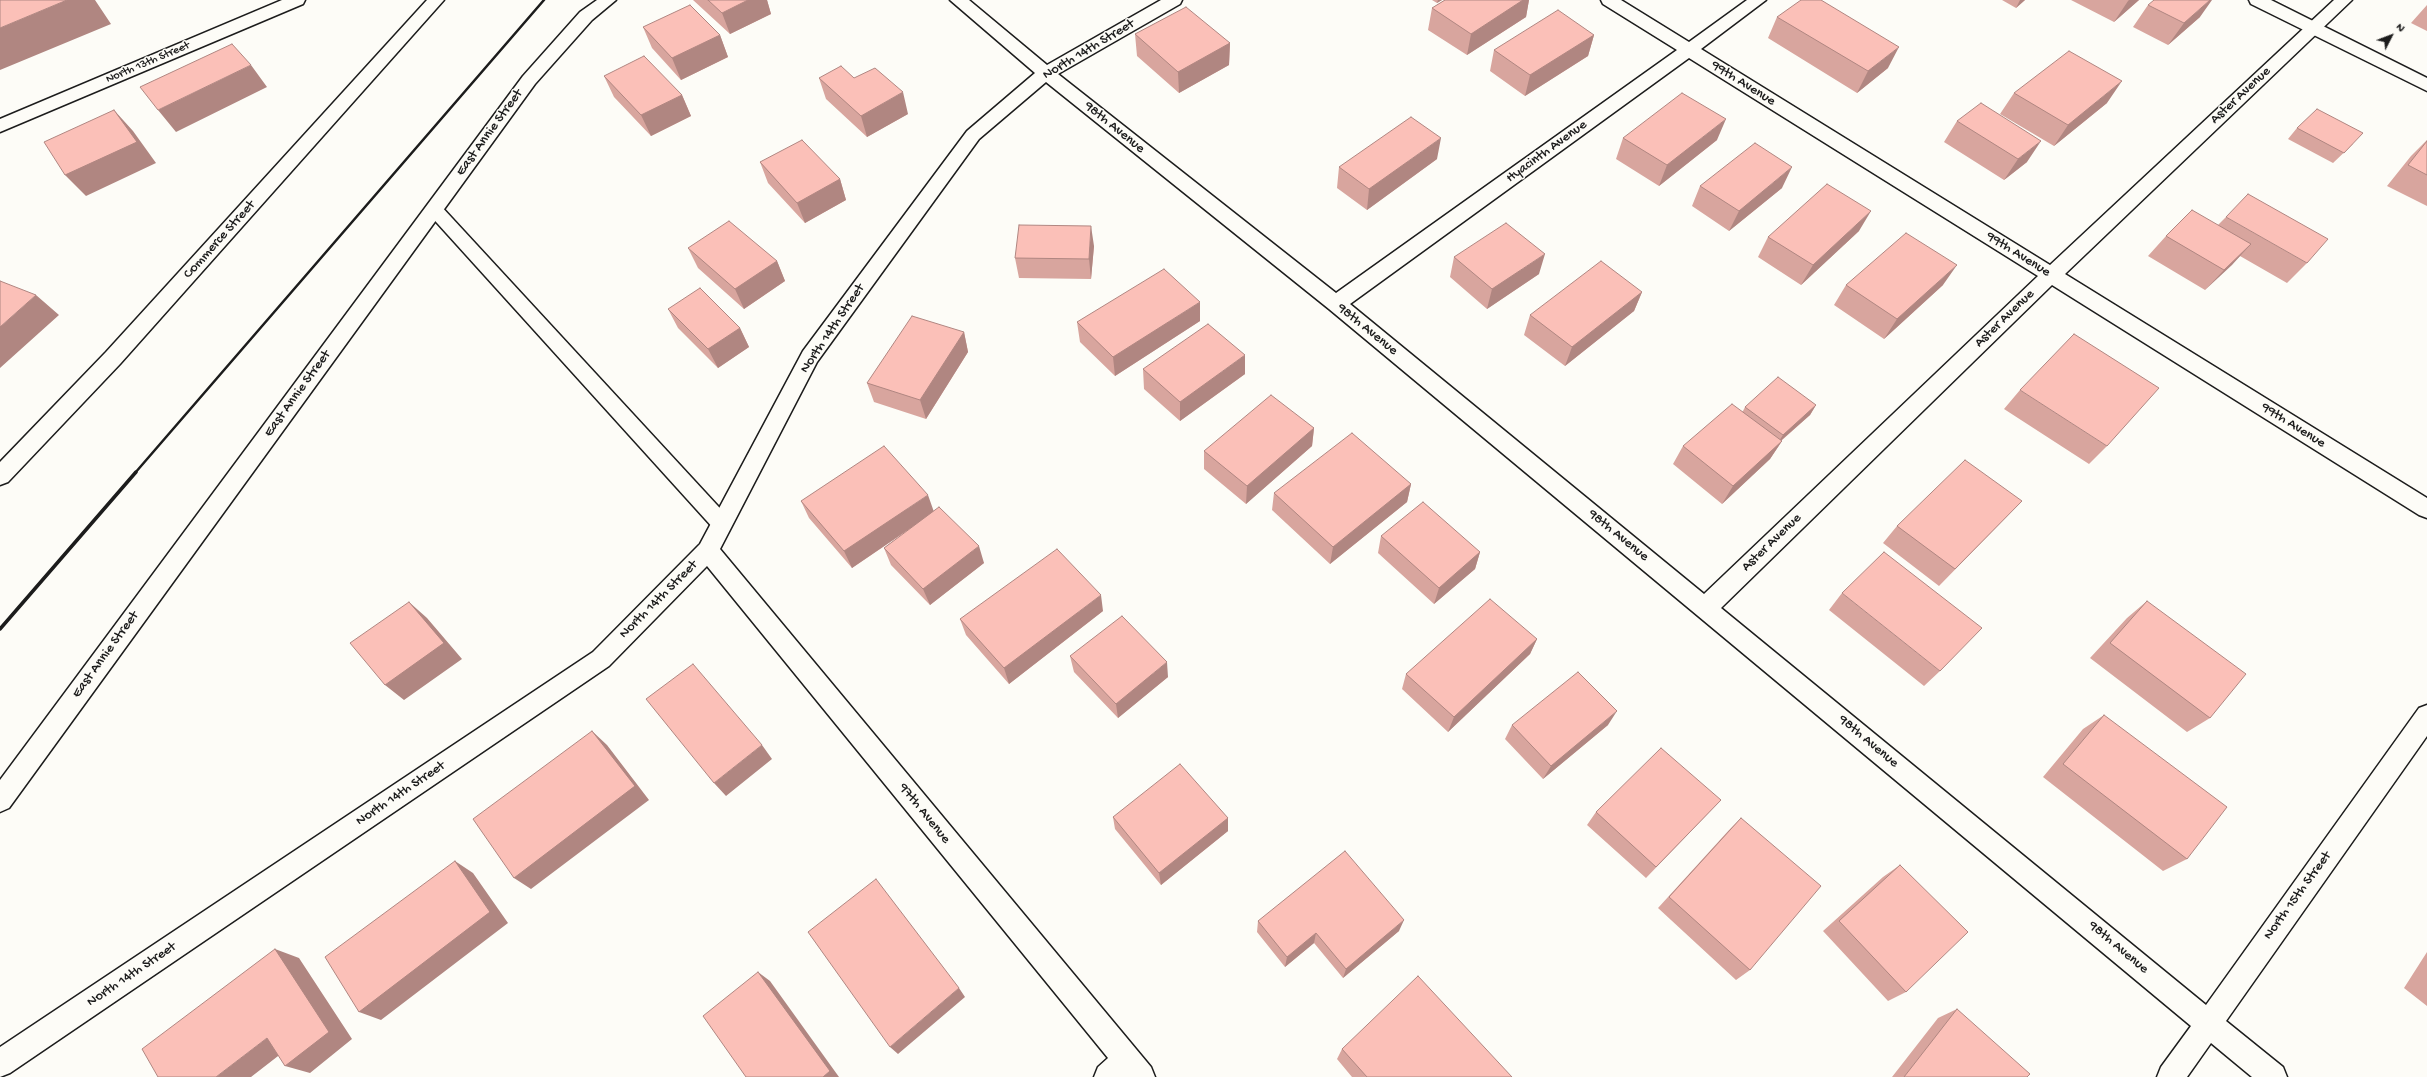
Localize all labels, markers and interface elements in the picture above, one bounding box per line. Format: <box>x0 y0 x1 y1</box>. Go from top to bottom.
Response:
street label: North 14th Street <box>1040 16 1138 84</box>
north arrow <box>2371 16 2411 56</box>
text: N <box>2393 21 2407 35</box>
street label: North 13th Street <box>104 39 192 87</box>
street label: 99th Avenue <box>1708 58 1778 110</box>
street label: Aster Avenue <box>2207 64 2275 128</box>
street label: East Annie Street <box>453 86 527 180</box>
street label: 98th Avenue <box>1080 98 1148 158</box>
street label: Hyacinth Avenue <box>1503 117 1591 187</box>
street label: Commerce Street <box>180 197 260 283</box>
street label: 99th Avenue <box>1983 229 2053 281</box>
street label: North 14th Street <box>797 281 869 377</box>
street label: Aster Avenue <box>1972 286 2038 352</box>
street label: 98th Avenue <box>1333 300 1401 360</box>
street label: East Annie Street <box>261 347 335 441</box>
street label: 99th Avenue <box>2258 400 2328 452</box>
street label: 98th Avenue <box>1584 506 1652 566</box>
street label: Aster Avenue <box>1739 510 1805 576</box>
street label: North 14th Street <box>616 557 702 643</box>
street label: East Annie Street <box>69 608 143 702</box>
street label: 98th Avenue <box>1835 712 1901 772</box>
street label: North 14th Street <box>353 758 449 830</box>
street label: 97th Avenue <box>895 780 953 848</box>
street label: North 15th Street <box>2260 849 2336 943</box>
street label: 98th Avenue <box>2085 918 2151 978</box>
street label: North 14th Street <box>84 939 180 1011</box>

